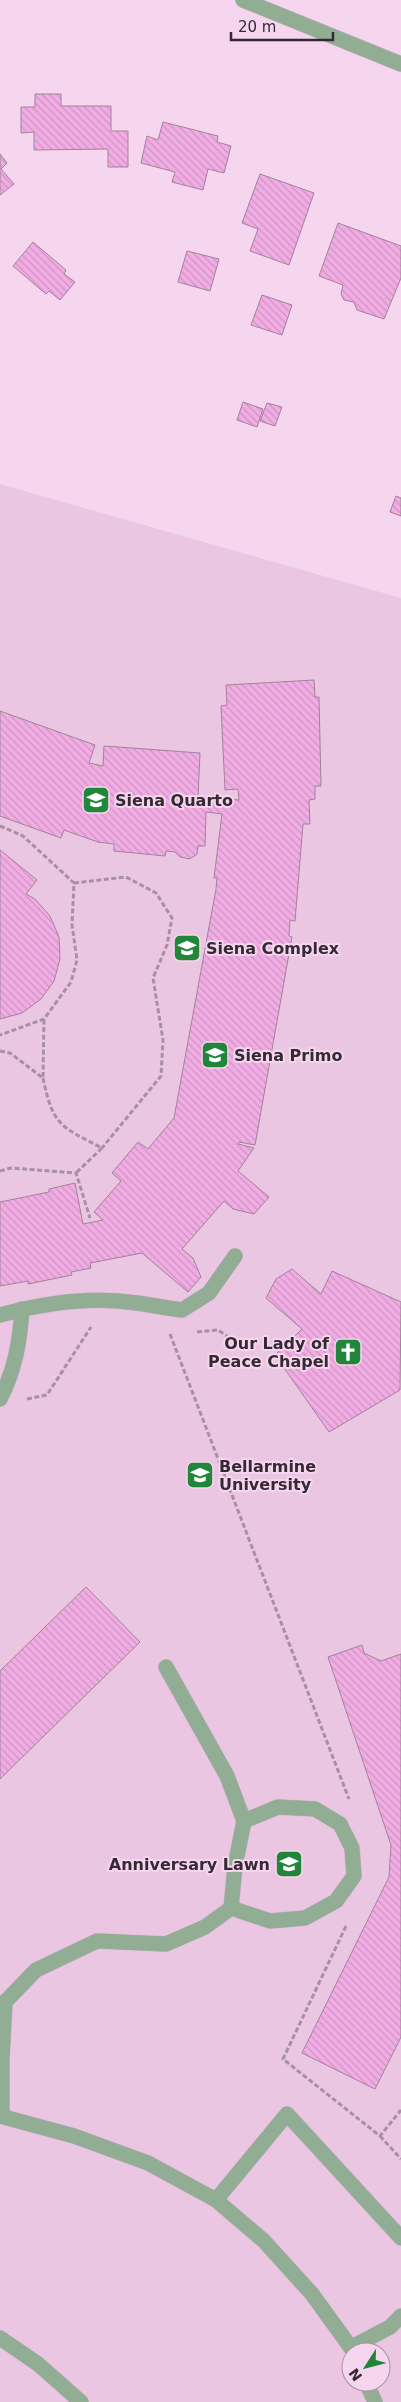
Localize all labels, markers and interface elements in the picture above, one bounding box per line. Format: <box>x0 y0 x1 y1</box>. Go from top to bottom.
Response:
scale bar <box>231 10 334 42</box>
text: 20 m <box>238 18 276 36</box>
school or university icon: Siena Quarto <box>81 785 111 815</box>
place label: Siena Quarto <box>115 791 233 810</box>
school or university icon: Siena Complex <box>172 933 202 963</box>
place label: Siena Complex <box>206 939 340 958</box>
school or university icon: Siena Primo <box>200 1040 230 1070</box>
place label: Siena Primo <box>234 1046 342 1065</box>
place label: Our Lady of Peace Chapel <box>208 1334 330 1371</box>
church icon: Our Lady of Peace Chapel <box>333 1337 363 1367</box>
place label: Bellarmine University <box>219 1457 316 1494</box>
school or university icon: Bellarmine University <box>185 1460 215 1490</box>
school or university icon: Anniversary Lawn <box>274 1849 304 1879</box>
place label: Anniversary Lawn <box>109 1855 270 1874</box>
north arrow <box>341 2342 391 2392</box>
text: N <box>346 2365 365 2384</box>

